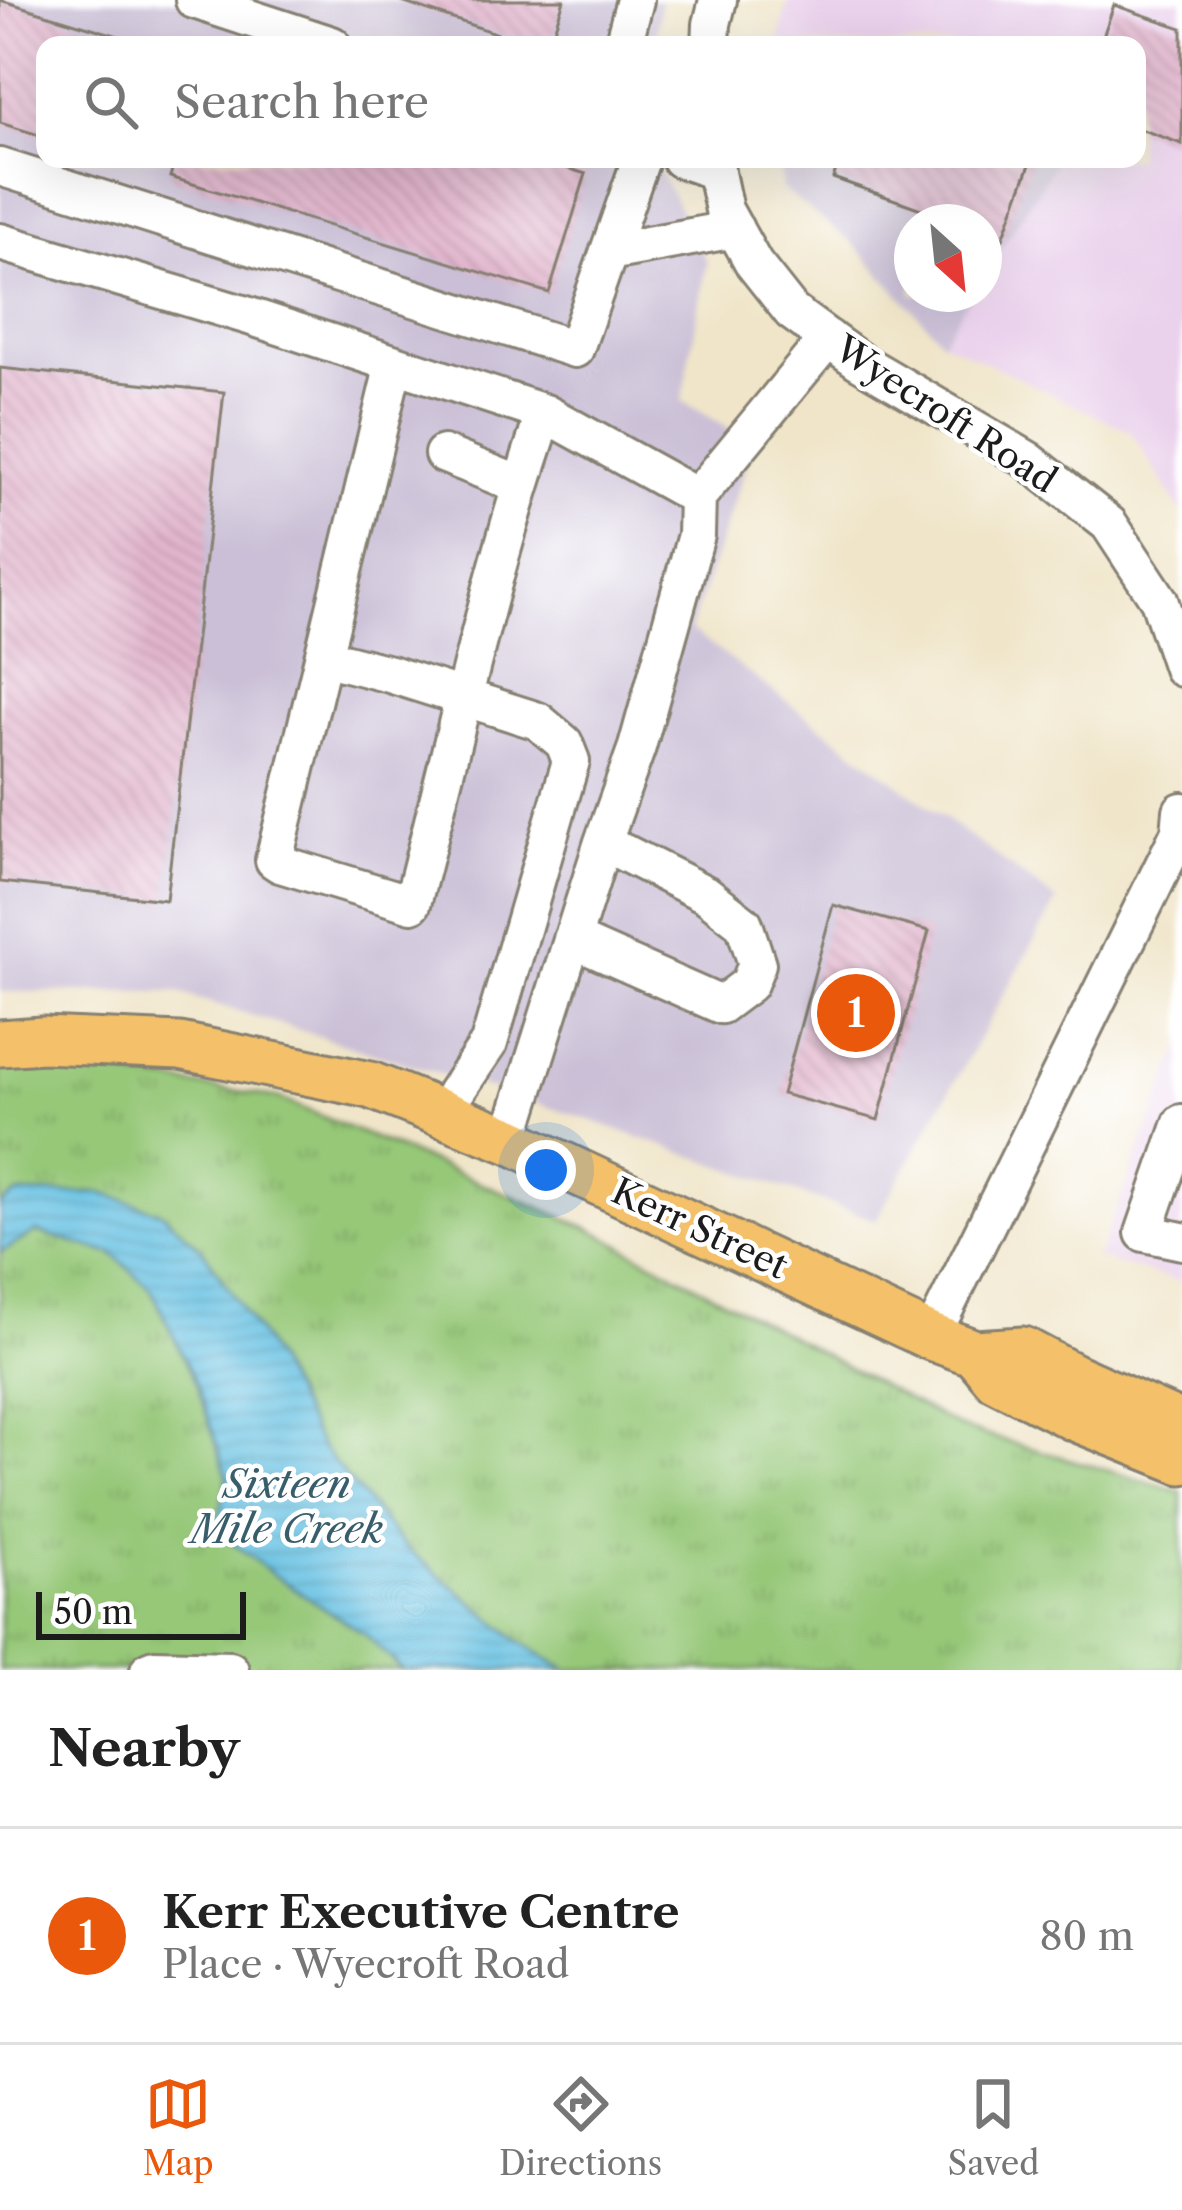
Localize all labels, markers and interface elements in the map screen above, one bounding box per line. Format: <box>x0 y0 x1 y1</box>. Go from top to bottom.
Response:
search box <box>36 36 1146 168</box>
icon: search <box>78 69 144 135</box>
text: Search here <box>174 74 429 130</box>
north arrow <box>894 204 1002 312</box>
street label: Wyecroft Road <box>826 325 1065 502</box>
pin: 1 <box>817 968 895 1058</box>
your location <box>516 1140 576 1200</box>
street label: Kerr Street <box>605 1168 795 1288</box>
water label: Sixteen Mile Creek <box>187 1460 383 1553</box>
scale bar <box>36 1586 246 1639</box>
text: 50 m <box>54 1592 132 1633</box>
text: Nearby <box>48 1717 240 1779</box>
text: Kerr Executive Centre <box>162 1884 679 1940</box>
text: 1 <box>78 1912 96 1960</box>
text: 80 m <box>1039 1912 1134 1960</box>
text: Place · Wyecroft Road <box>162 1940 570 1988</box>
tab: Map <box>143 2071 214 2184</box>
tab: Directions <box>499 2071 662 2184</box>
tab: Saved <box>948 2071 1039 2184</box>

